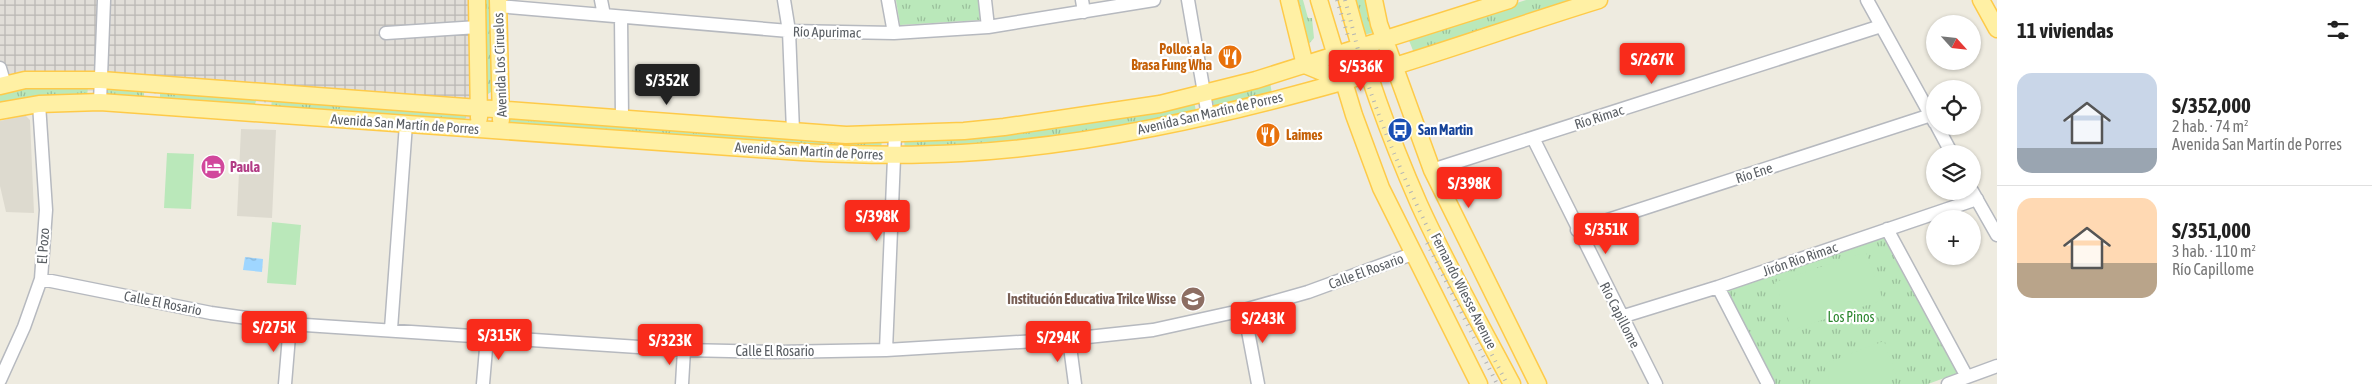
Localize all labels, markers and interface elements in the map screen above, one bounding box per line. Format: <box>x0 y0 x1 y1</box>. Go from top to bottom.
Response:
street label: Avenida Los Ciruelos <box>490 12 510 118</box>
north arrow <box>1926 15 1981 70</box>
map controls <box>1926 15 1981 265</box>
icon: filters <box>2324 16 2352 44</box>
text: 11 viviendas <box>2017 18 2113 42</box>
street label: Río Apurimac <box>793 23 862 41</box>
place label: Pollos a la Brasa Fung Wha <box>1131 41 1212 73</box>
pin: S/267K <box>1611 42 1693 85</box>
restaurant icon: Pollos a la Brasa Fung Wha <box>1217 44 1243 70</box>
pin: S/536K <box>1320 49 1402 92</box>
text: S/267K <box>1631 50 1673 68</box>
text: S/536K <box>1340 57 1382 75</box>
pin: S/352K <box>626 64 708 106</box>
text: S/352K <box>646 71 688 89</box>
button: locate <box>1926 80 1981 135</box>
street label: Avenida San Martín de Porres <box>1136 88 1284 138</box>
icon: home <box>2057 93 2117 153</box>
text: S/352,000 <box>2172 93 2251 117</box>
street label: Río Rimac <box>1572 101 1626 132</box>
street label: Avenida San Martín de Porres <box>330 111 480 137</box>
bus stop icon: San Martin <box>1387 117 1413 143</box>
text: 2 hab. · 74 m² <box>2172 117 2248 135</box>
restaurant icon: Laimes <box>1255 122 1281 148</box>
place label: San Martin <box>1418 122 1473 138</box>
place label: Laimes <box>1286 127 1323 143</box>
text: Avenida San Martín de Porres <box>2172 135 2342 153</box>
street label: Avenida San Martín de Porres <box>734 139 884 163</box>
button: layers <box>1926 145 1981 200</box>
hotel icon: Paula <box>200 154 226 180</box>
place label: Paula <box>230 159 261 175</box>
street label: Río Ene <box>1734 160 1774 186</box>
pin: S/398K <box>1428 166 1510 209</box>
text: S/398K <box>1448 174 1490 192</box>
pin: S/398K <box>836 200 918 242</box>
text: S/398K <box>856 207 898 225</box>
button: + <box>1926 210 1981 265</box>
pin: S/351K <box>1565 212 1647 255</box>
icon: home <box>2057 218 2117 278</box>
text: S/351,000 <box>2172 218 2251 242</box>
text: S/351K <box>1585 220 1627 238</box>
street label: El Pozo <box>34 227 52 265</box>
street label: Fernando Wiesse Avenue <box>1428 230 1500 352</box>
street label: Jirón Río Rimac <box>1761 239 1840 279</box>
text: 3 hab. · 110 m² <box>2172 242 2256 260</box>
street label: Calle El Rosario <box>1326 250 1406 292</box>
text: Río Capillome <box>2172 260 2254 278</box>
street label: Río Capillome <box>1597 279 1643 351</box>
school or university icon: Institución Educativa Trilce Wisse <box>1180 286 1206 312</box>
street label: Calle El Rosario <box>123 288 203 318</box>
place label: Institución Educativa Trilce Wisse <box>1007 291 1176 307</box>
pin: S/243K <box>1222 302 1304 344</box>
text: S/243K <box>1242 309 1284 327</box>
park label: Los Pinos <box>1828 309 1875 325</box>
pin: S/275K <box>233 310 315 353</box>
text: S/275K <box>253 318 295 336</box>
pin: S/315K <box>458 318 540 361</box>
pin: S/294K <box>1017 320 1099 363</box>
pin: S/323K <box>629 324 711 366</box>
text: S/315K <box>478 326 520 344</box>
text: S/294K <box>1037 328 1079 346</box>
text: S/323K <box>649 331 691 349</box>
street label: Calle El Rosario <box>736 343 814 359</box>

